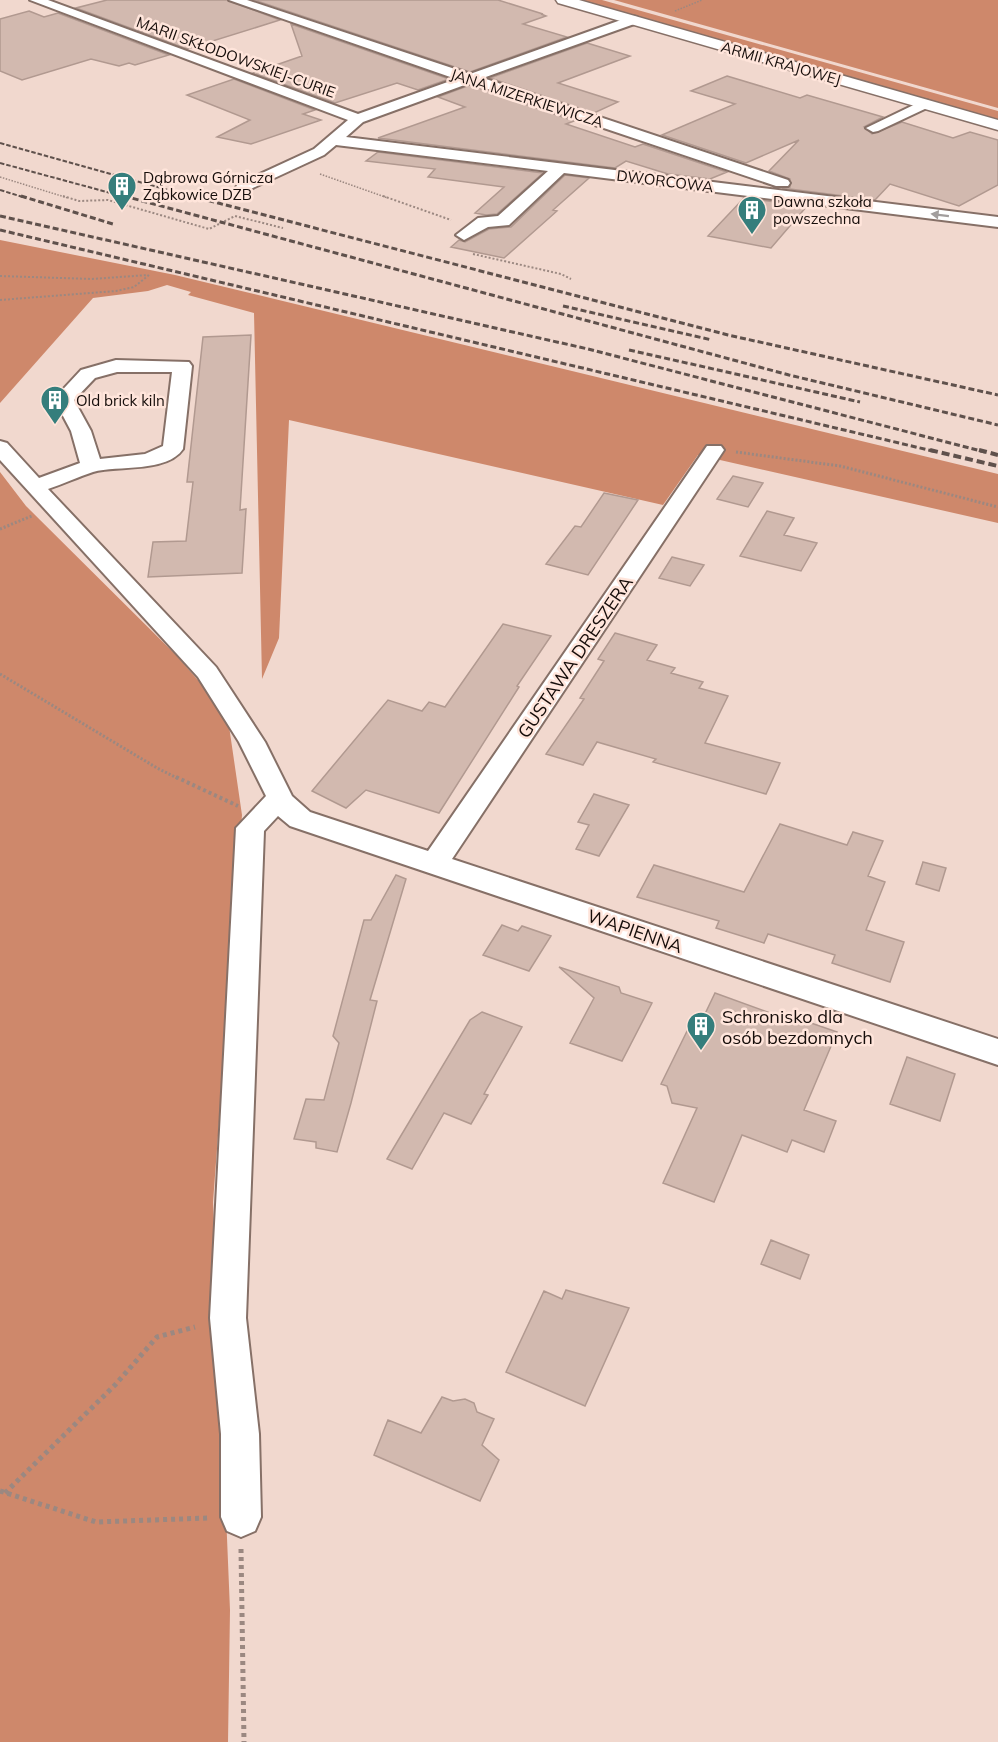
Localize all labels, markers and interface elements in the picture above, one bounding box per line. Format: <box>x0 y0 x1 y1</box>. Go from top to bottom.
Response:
street label: MARII SKŁODOWSKIEJ-CURIE <box>134 12 338 102</box>
street label: ARMII KRAJOWEJ <box>719 37 843 89</box>
street label: JANA MIZERKIEWICZA <box>448 64 606 132</box>
street label: DWORCOWA <box>615 166 715 196</box>
place label: Dąbrowa Górnicza Ząbkowice DZB <box>143 168 273 204</box>
building icon: Dąbrowa Górnicza Ząbkowice DZB <box>106 170 138 212</box>
place label: Dawna szkoła powszechna <box>773 192 872 228</box>
building icon: Dawna szkoła powszechna <box>736 194 768 236</box>
one-way arrow <box>930 210 949 220</box>
building icon: Old brick kiln <box>39 384 71 426</box>
place label: Old brick kiln <box>76 391 165 410</box>
street label: GUSTAWA DRESZERA <box>512 572 638 742</box>
street label: WAPIENNA <box>584 904 686 958</box>
place label: Schronisko dla osób bezdomnych <box>722 1005 873 1049</box>
building icon: Schronisko dla osób bezdomnych <box>685 1010 717 1052</box>

